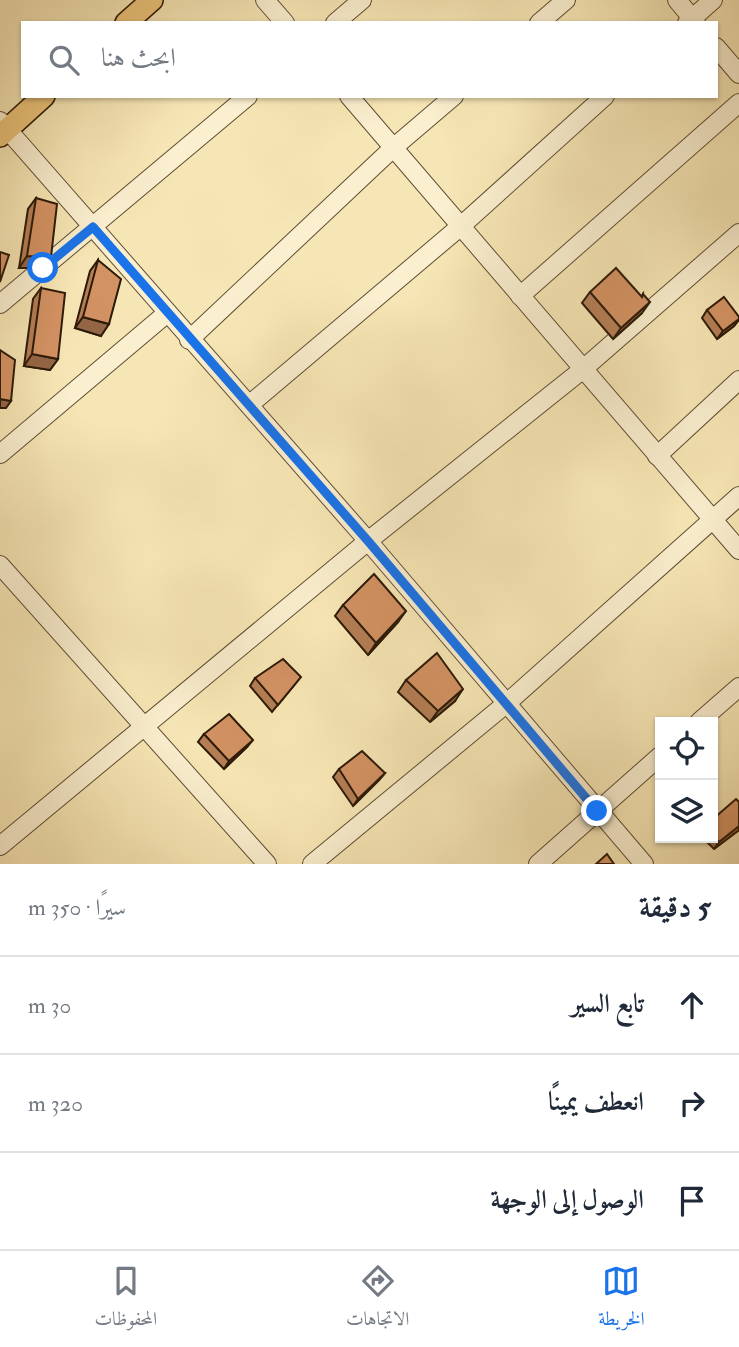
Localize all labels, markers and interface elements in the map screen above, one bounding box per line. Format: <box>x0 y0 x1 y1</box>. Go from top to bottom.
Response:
search box <box>21 21 718 98</box>
icon: search <box>45 41 83 79</box>
text: ابحث هنا <box>101 42 176 74</box>
route start <box>27 252 58 283</box>
map controls <box>655 717 718 843</box>
button: locate <box>655 717 718 780</box>
button: layers <box>655 780 718 843</box>
route end <box>581 795 612 826</box>
text: 5 دقيقة <box>639 889 711 926</box>
text: سيرًا · 350 m <box>28 893 126 922</box>
icon: ahead <box>673 986 711 1024</box>
text: تابع السير <box>571 988 644 1020</box>
text: 30 m <box>28 991 71 1020</box>
icon: right <box>673 1084 711 1122</box>
text: انعطف يمينًا <box>548 1086 644 1118</box>
text: 320 m <box>28 1089 83 1118</box>
icon: arrive <box>673 1182 711 1220</box>
text: الوصول إلى الوجهة <box>491 1184 644 1216</box>
tab: المحفوظات <box>94 1262 157 1337</box>
tab: الاتجاهات <box>346 1262 409 1337</box>
tab: الخريطة <box>598 1262 645 1337</box>

